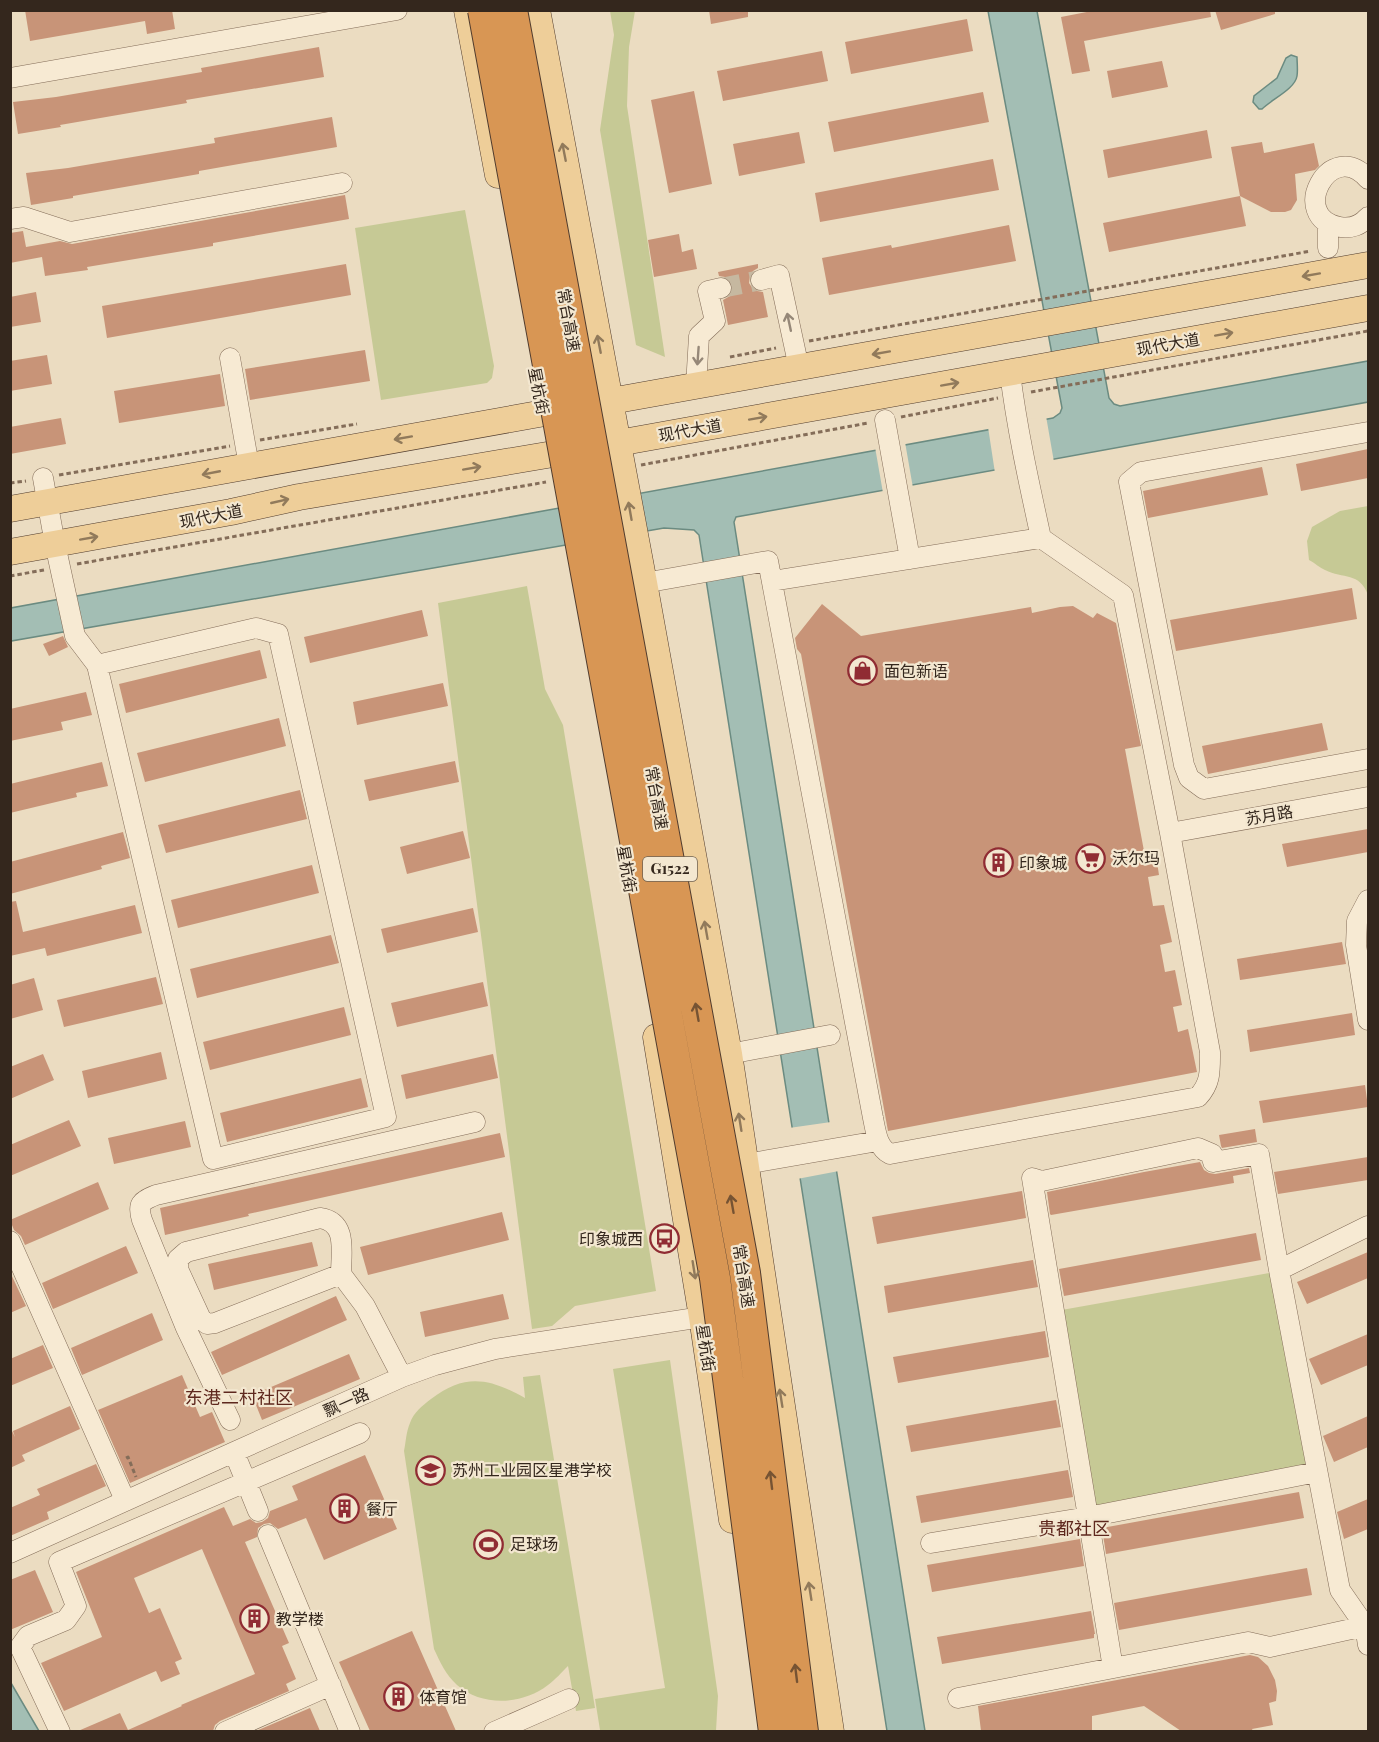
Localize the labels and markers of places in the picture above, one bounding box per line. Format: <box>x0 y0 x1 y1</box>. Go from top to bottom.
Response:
shop icon: 面包新语 <box>847 655 879 687</box>
place label: 面包新语 <box>884 660 948 681</box>
supermarket icon: 沃尔玛 <box>1075 842 1107 874</box>
building icon: 印象城 <box>982 847 1014 879</box>
place label: 沃尔玛 <box>1112 847 1160 868</box>
place label: 印象城 <box>1019 852 1067 873</box>
bus stop icon: 印象城西 <box>648 1223 680 1255</box>
place label: 印象城西 <box>579 1228 643 1249</box>
school or university icon: 苏州工业园区星港学校 <box>415 1454 447 1486</box>
place label: 苏州工业园区星港学校 <box>452 1459 612 1480</box>
building icon: 餐厅 <box>329 1493 361 1525</box>
place label: 餐厅 <box>366 1498 398 1519</box>
sports icon: 足球场 <box>473 1528 505 1560</box>
place label: 足球场 <box>510 1533 558 1554</box>
building icon: 教学楼 <box>239 1603 271 1635</box>
place label: 教学楼 <box>276 1608 324 1629</box>
building icon: 体育馆 <box>382 1681 414 1713</box>
place label: 体育馆 <box>419 1686 467 1707</box>

